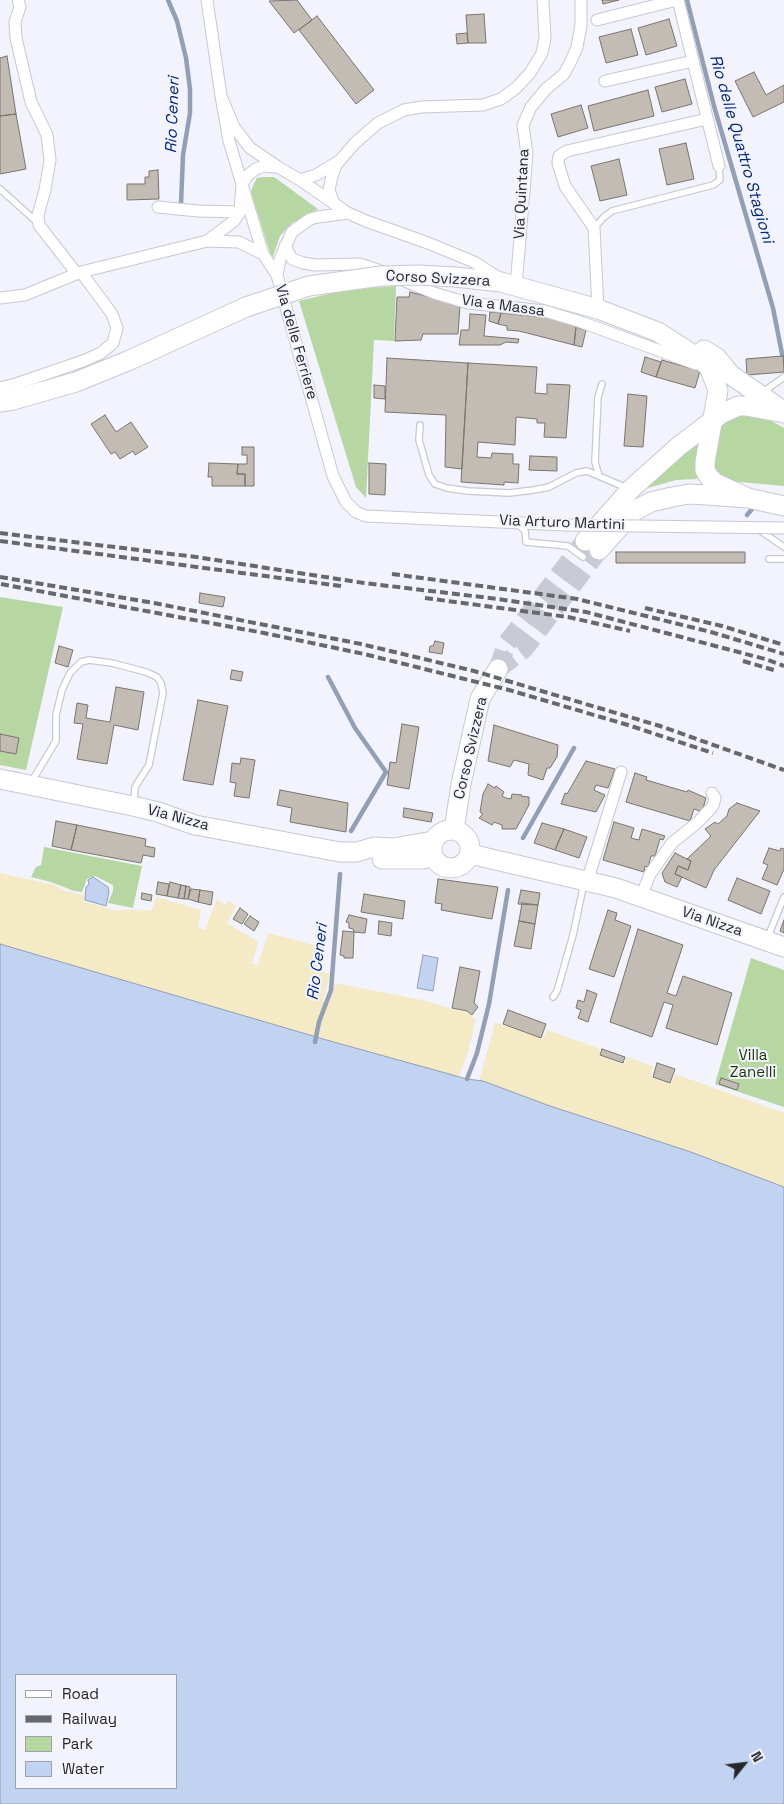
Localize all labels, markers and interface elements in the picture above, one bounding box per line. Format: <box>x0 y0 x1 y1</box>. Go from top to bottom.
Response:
water label: Rio delle Quattro Stagioni <box>705 53 777 245</box>
water label: Rio Ceneri <box>162 76 184 154</box>
street label: Via Quintana <box>511 148 533 240</box>
street label: Corso Svizzera <box>385 267 491 291</box>
street label: Via delle Ferriere <box>271 282 321 402</box>
street label: Via a Massa <box>460 291 546 321</box>
street label: Via Arturo Martini <box>499 512 625 534</box>
street label: Corso Svizzera <box>450 695 492 801</box>
street label: Via Nizza <box>145 801 211 835</box>
street label: Via Nizza <box>679 903 745 941</box>
water label: Rio Ceneri <box>304 923 332 1001</box>
park label: Villa Zanelli <box>730 1047 776 1082</box>
legend <box>15 1674 178 1789</box>
text: Road <box>62 1684 99 1703</box>
text: Railway <box>62 1709 117 1728</box>
text: Park <box>62 1734 93 1753</box>
north arrow <box>719 1739 769 1789</box>
text: N <box>747 1748 767 1765</box>
text: Water <box>62 1759 104 1778</box>

